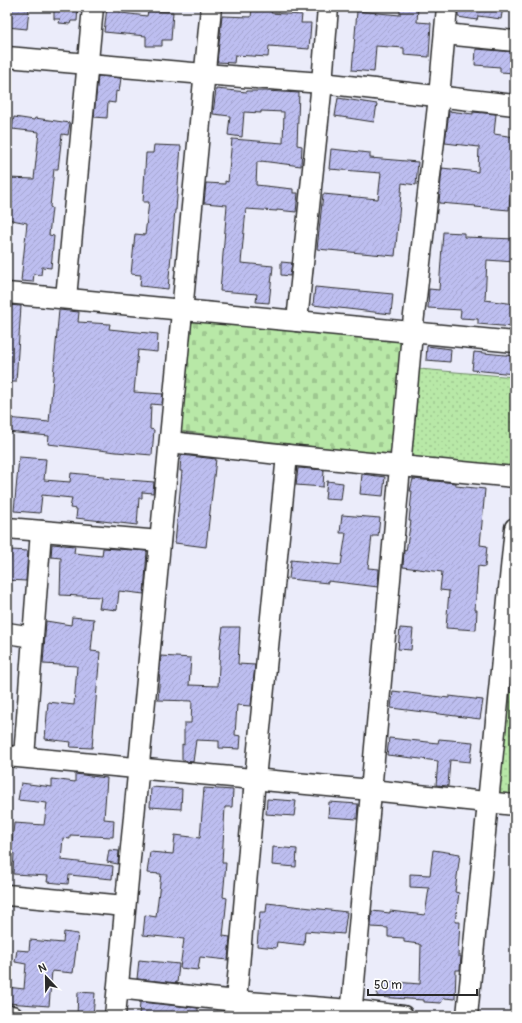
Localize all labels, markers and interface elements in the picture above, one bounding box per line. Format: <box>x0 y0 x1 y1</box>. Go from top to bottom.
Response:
north arrow <box>26 957 66 997</box>
text: N <box>37 961 49 976</box>
scale bar <box>368 971 477 997</box>
text: 50 m <box>374 978 402 993</box>

